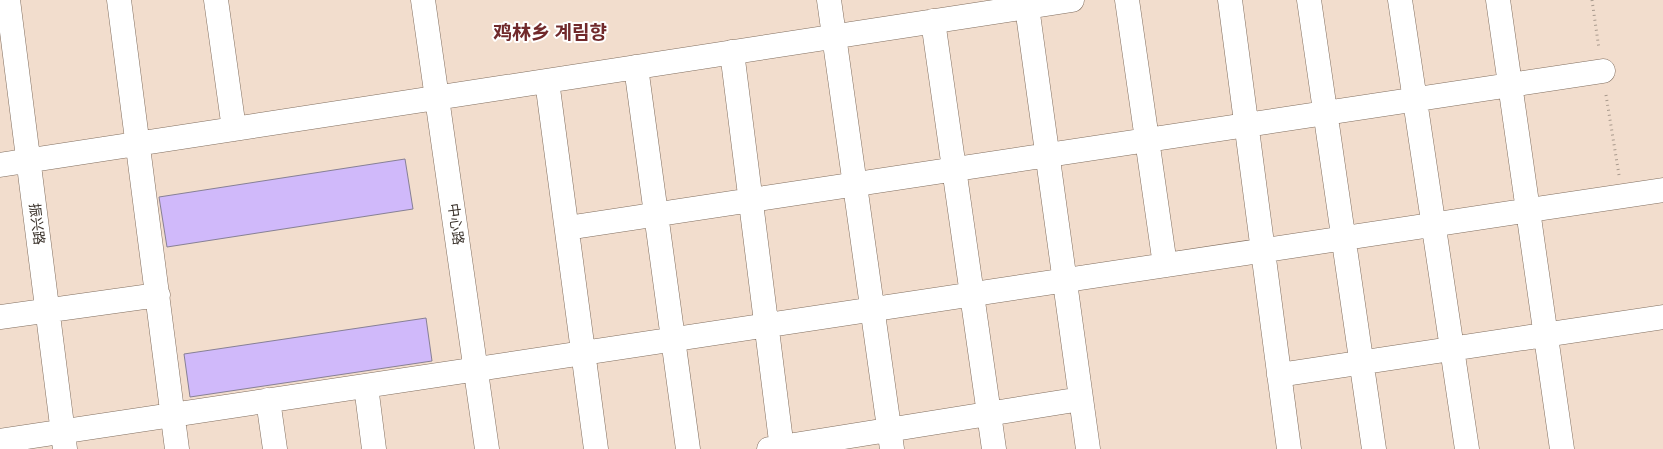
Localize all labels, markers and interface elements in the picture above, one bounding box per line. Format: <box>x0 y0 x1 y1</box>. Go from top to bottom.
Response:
district label: 鸡林乡 계림향 <box>493 19 607 45</box>
street label: 振兴路 <box>26 202 48 246</box>
street label: 中心路 <box>444 202 468 246</box>

